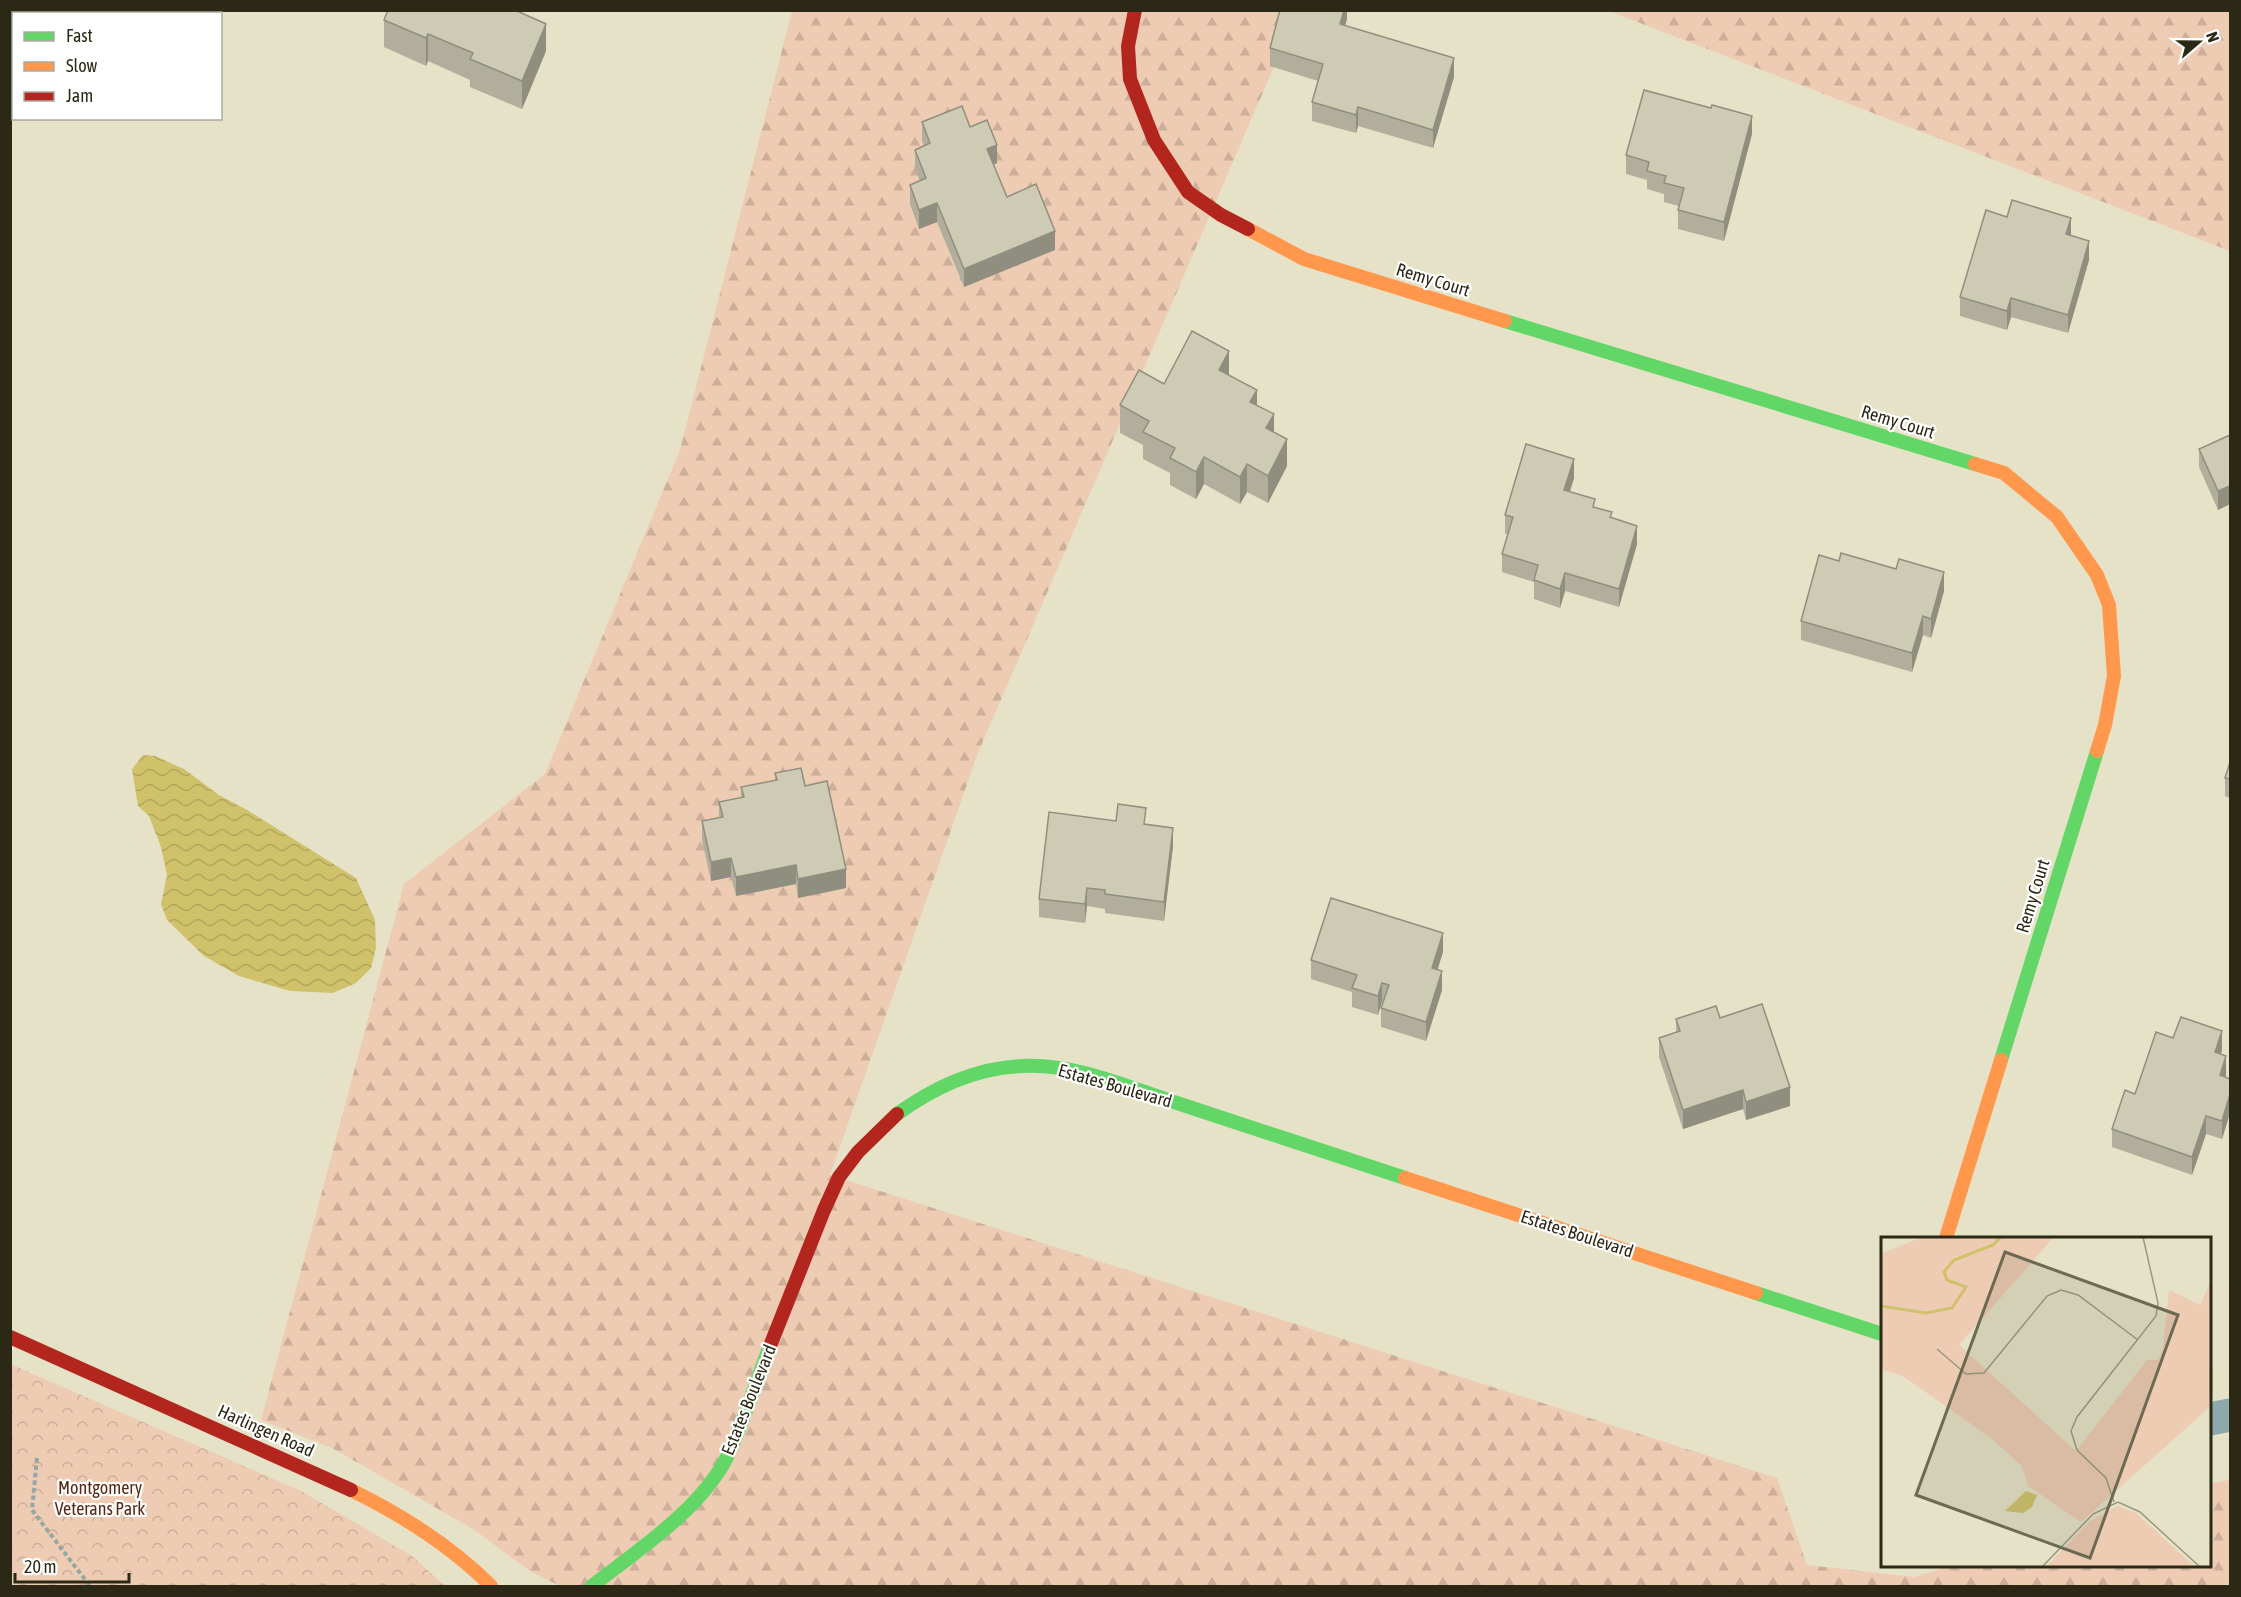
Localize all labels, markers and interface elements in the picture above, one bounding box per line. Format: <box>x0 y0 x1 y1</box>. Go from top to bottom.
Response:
legend <box>12 12 222 120</box>
north arrow <box>2169 12 2229 72</box>
text: Fast <box>66 25 93 46</box>
text: N <box>2203 29 2223 44</box>
text: Slow <box>66 55 97 76</box>
text: Jam <box>66 85 93 106</box>
street label: Remy Court <box>1394 258 1472 301</box>
street label: Remy Court <box>1859 400 1937 443</box>
street label: Remy Court <box>2011 857 2054 935</box>
street label: Estates Boulevard <box>1056 1059 1174 1112</box>
street label: Estates Boulevard <box>1518 1205 1636 1262</box>
inset map <box>1881 1237 2211 1567</box>
street label: Estates Boulevard <box>717 1342 780 1458</box>
street label: Harlingen Road <box>215 1400 317 1461</box>
park label: Montgomery Veterans Park <box>55 1477 145 1519</box>
scale bar <box>15 1546 129 1584</box>
text: 20 m <box>24 1556 56 1577</box>

